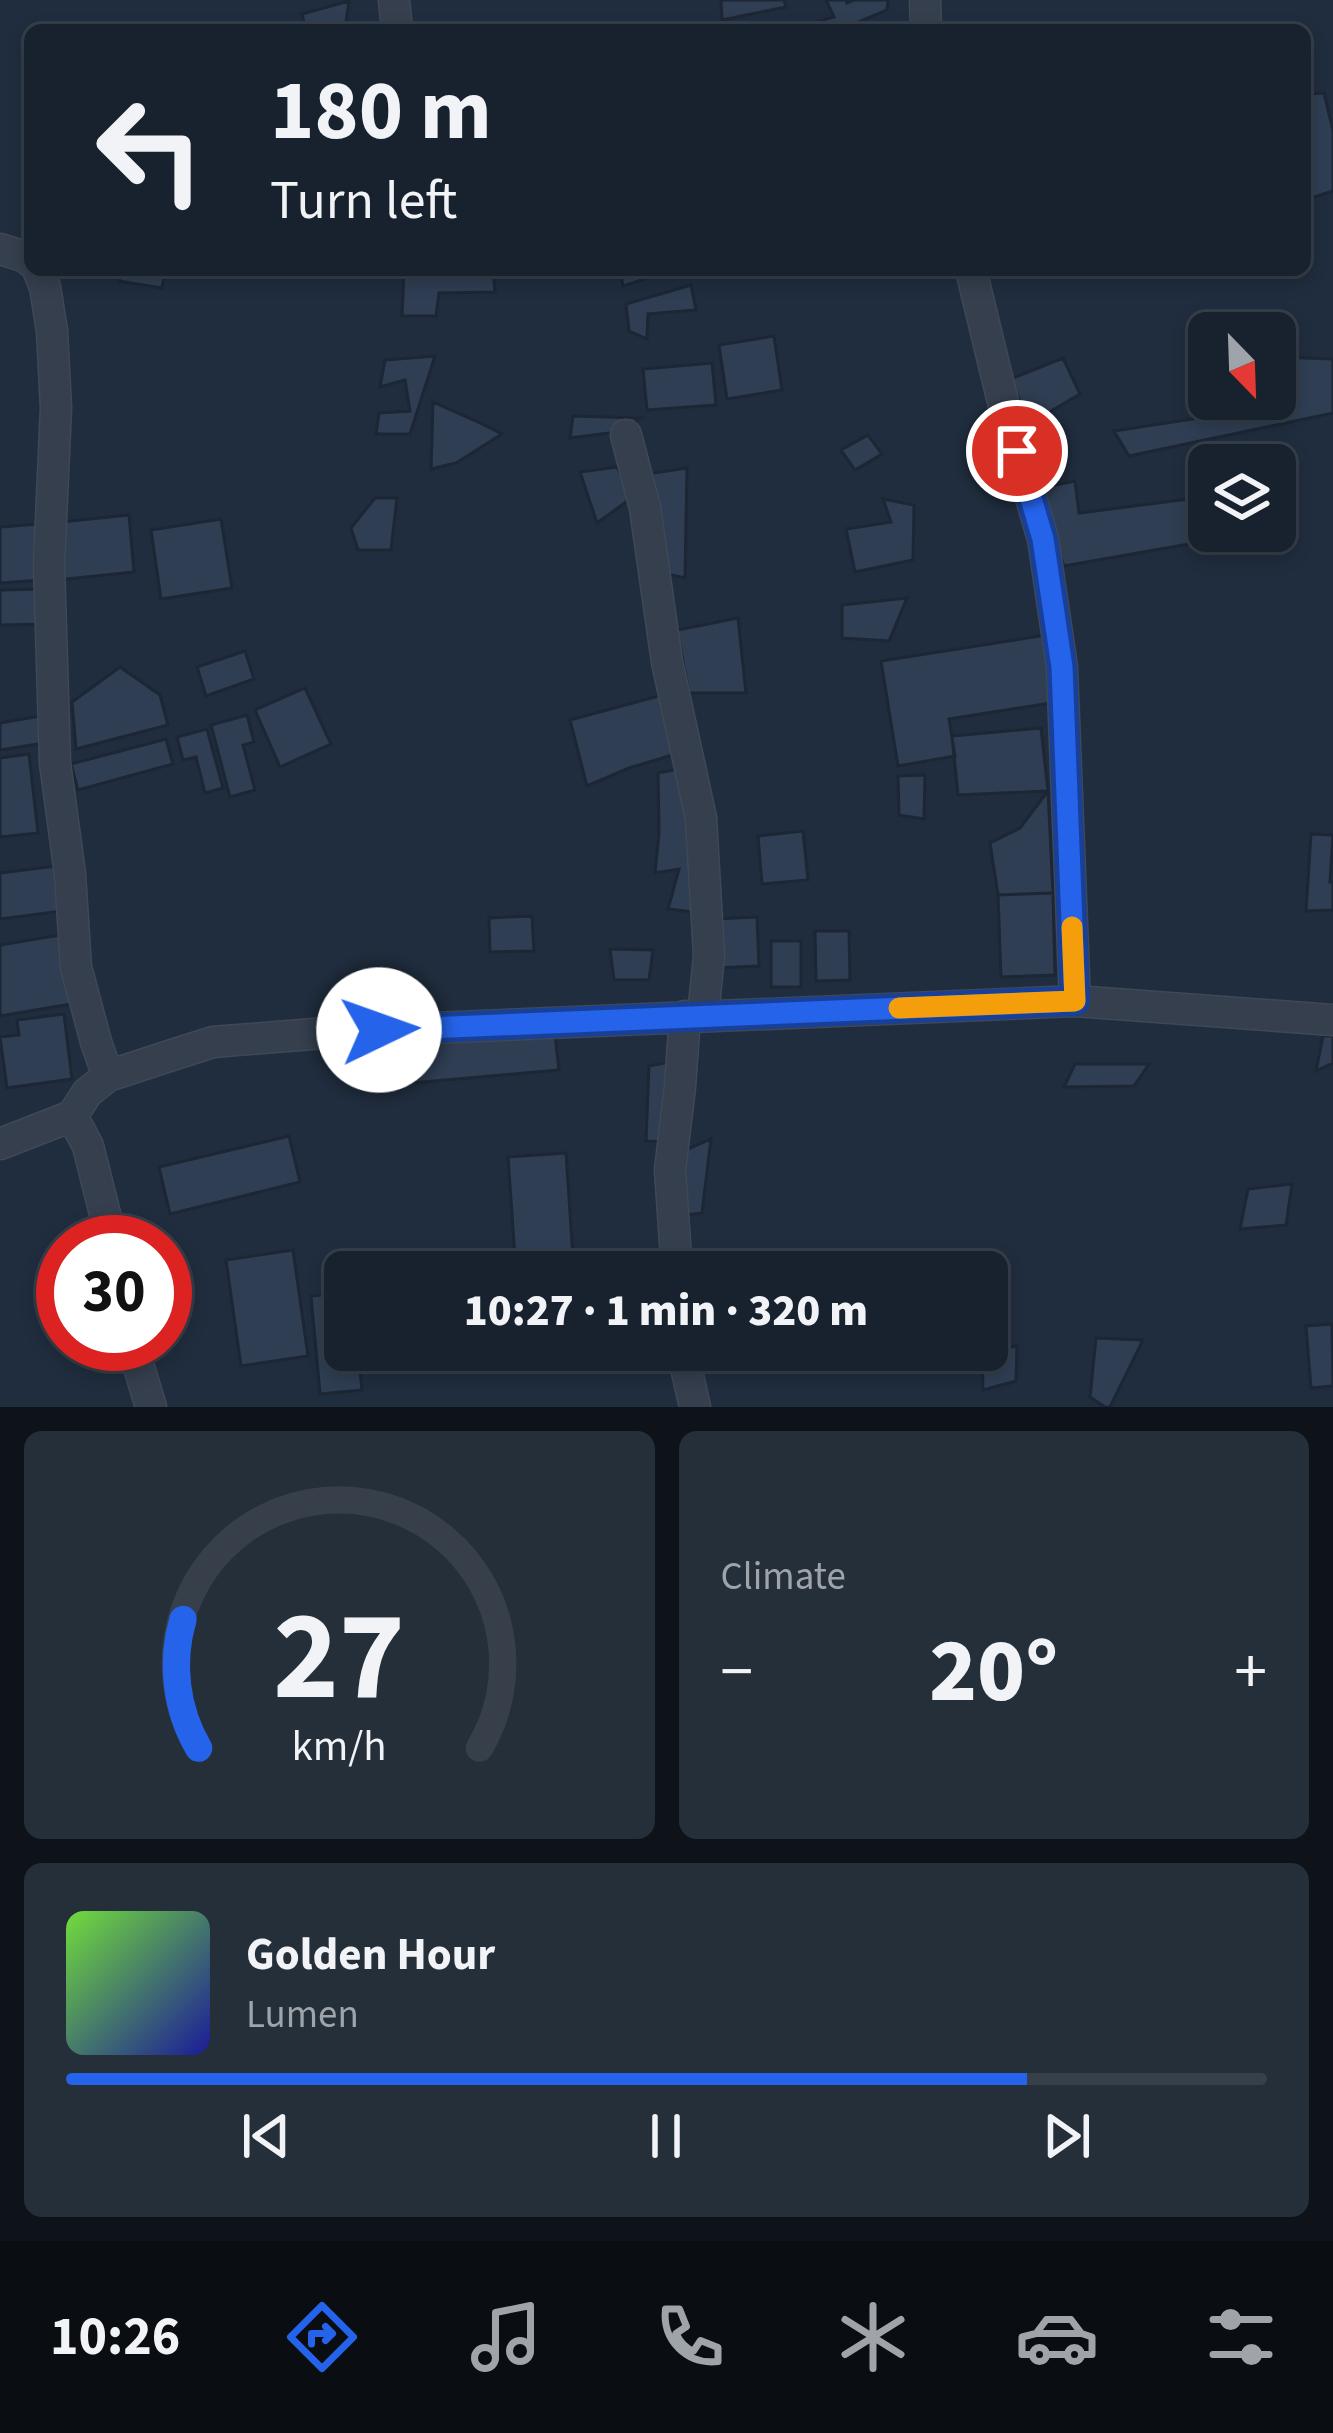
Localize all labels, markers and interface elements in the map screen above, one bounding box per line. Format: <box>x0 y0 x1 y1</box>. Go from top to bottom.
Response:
text: 180 m <box>270 52 492 172</box>
icon: left <box>72 72 228 228</box>
text: Turn left <box>270 163 457 240</box>
north arrow <box>1188 312 1296 420</box>
map controls <box>1188 312 1296 552</box>
pin <box>966 400 1068 502</box>
icon: arrive <box>984 418 1050 484</box>
button: layers <box>1188 444 1296 552</box>
position arrow <box>316 967 442 1093</box>
speed limit sign: 30 <box>36 1215 192 1371</box>
text: 10:27 · 1 min · 320 m <box>464 1279 868 1343</box>
text: Climate <box>721 1549 846 1605</box>
text: 27 <box>273 1569 405 1747</box>
text: 20° <box>929 1608 1059 1736</box>
text: − <box>721 1625 753 1719</box>
text: + <box>1234 1625 1267 1719</box>
text: km/h <box>292 1716 387 1777</box>
text: Golden Hour <box>246 1923 495 1987</box>
text: Lumen <box>246 1987 359 2043</box>
icon: previous <box>233 2103 299 2169</box>
icon: pause <box>633 2103 699 2169</box>
icon: next <box>1034 2103 1100 2169</box>
icon: directions <box>280 2295 364 2379</box>
icon: music <box>464 2295 548 2379</box>
icon: phone <box>648 2295 732 2379</box>
icon: climate <box>831 2295 915 2379</box>
icon: car <box>1015 2295 1099 2379</box>
icon: filters <box>1199 2295 1283 2379</box>
text: 10:26 <box>50 2299 180 2376</box>

